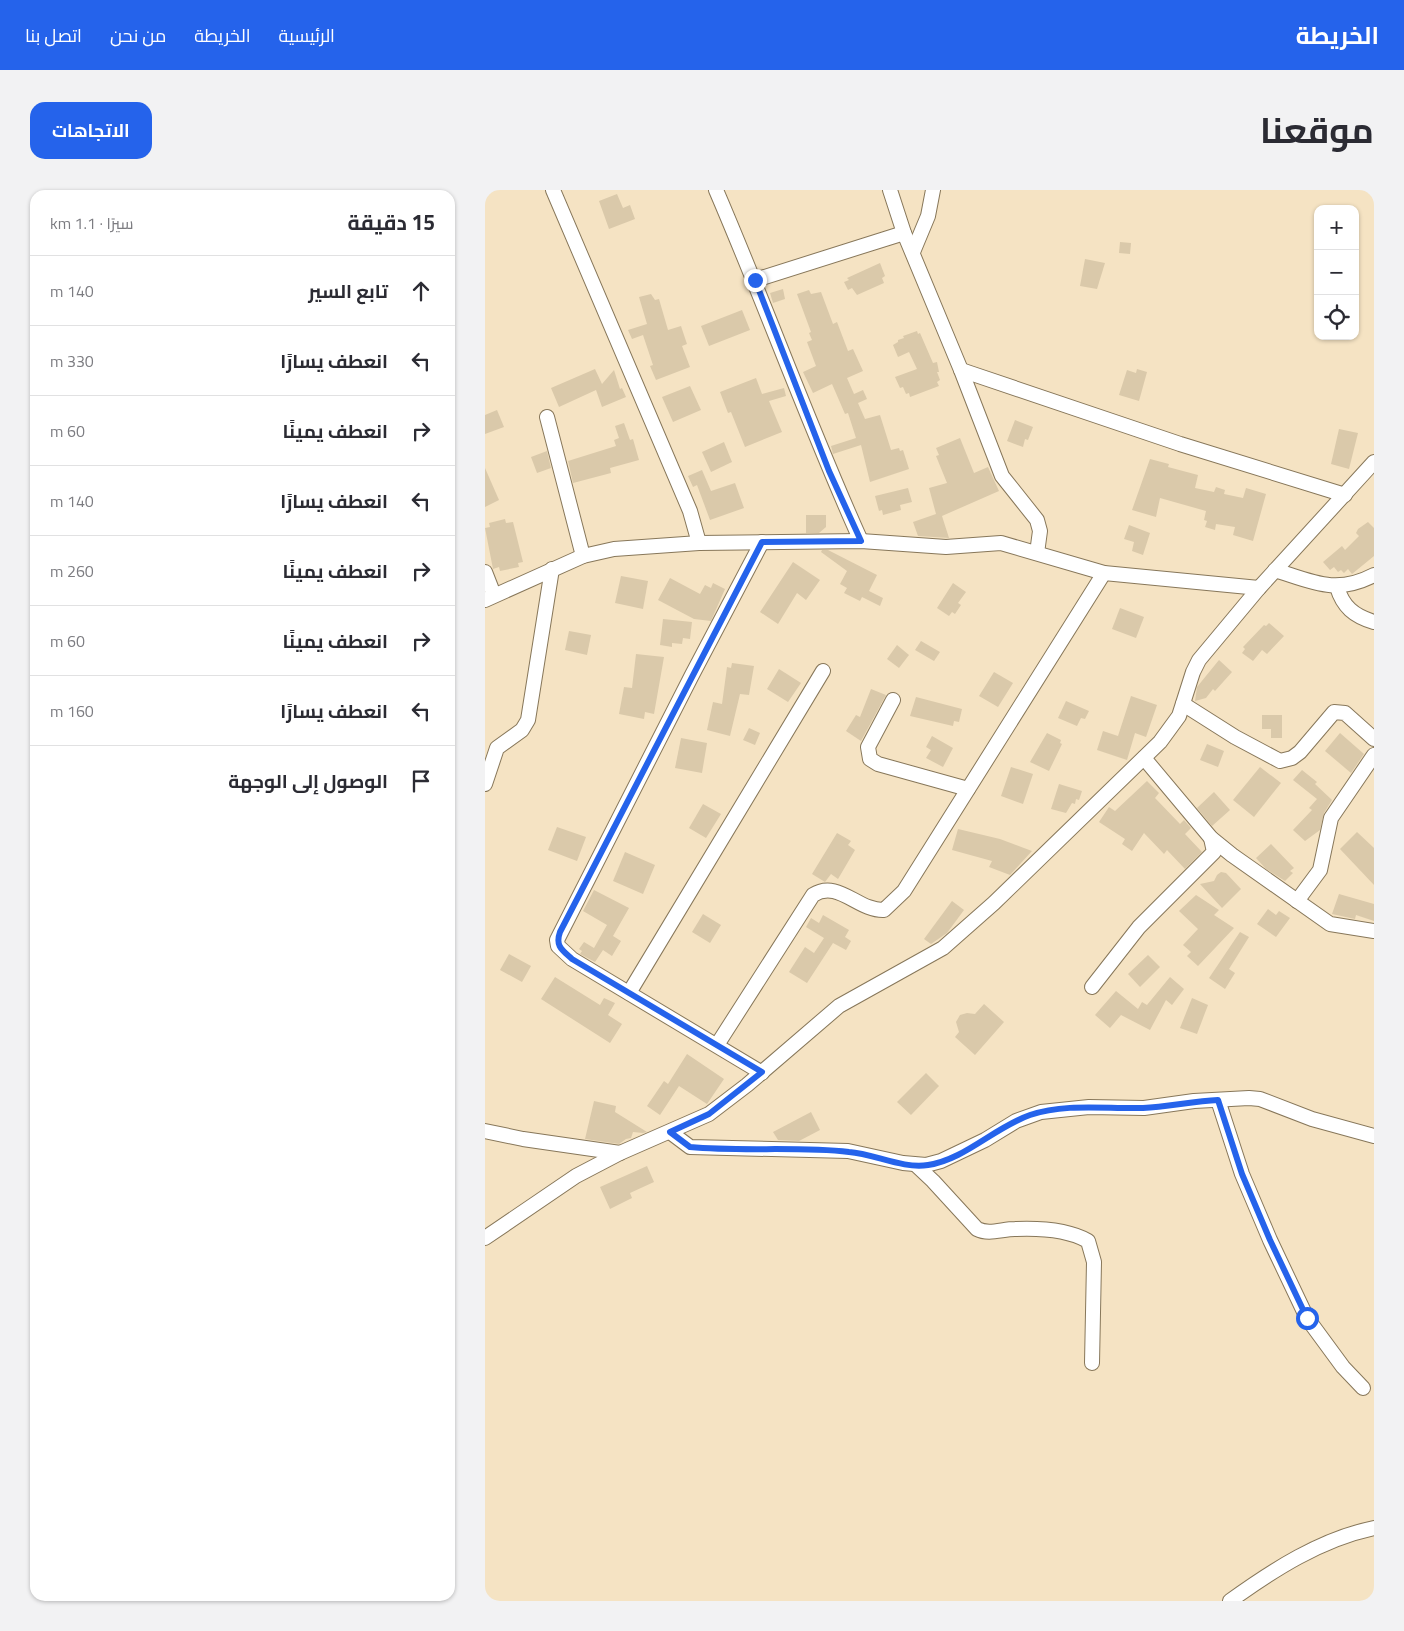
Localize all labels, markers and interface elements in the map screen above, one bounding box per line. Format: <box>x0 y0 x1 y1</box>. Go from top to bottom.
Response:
text: الخريطة <box>1296 17 1379 53</box>
text: اتصل بنا <box>25 22 82 49</box>
text: من نحن <box>110 22 166 49</box>
text: الخريطة <box>194 22 250 49</box>
text: الرئيسية <box>278 22 335 49</box>
button: الاتجاهات <box>30 102 152 159</box>
text: موقعنا <box>1260 103 1374 157</box>
map controls <box>1314 205 1359 340</box>
button: + <box>1314 205 1359 250</box>
text: 15 دقيقة <box>347 206 435 238</box>
text: سيرًا · 1.1 km <box>50 211 134 235</box>
button: − <box>1314 250 1359 295</box>
route end <box>744 269 767 292</box>
text: تابع السير <box>308 276 388 305</box>
icon: ahead <box>407 277 435 305</box>
text: 140 m <box>50 279 94 303</box>
button: locate <box>1314 295 1359 340</box>
text: انعطف يسارًا <box>280 346 388 375</box>
icon: left <box>407 347 435 375</box>
text: 330 m <box>50 349 94 373</box>
text: انعطف يمينًا <box>283 416 388 445</box>
icon: right <box>407 417 435 445</box>
text: 60 m <box>50 419 85 443</box>
text: انعطف يسارًا <box>280 486 388 515</box>
icon: left <box>407 487 435 515</box>
text: 140 m <box>50 489 94 513</box>
text: انعطف يمينًا <box>283 556 388 585</box>
icon: right <box>407 557 435 585</box>
text: 260 m <box>50 559 94 583</box>
text: انعطف يمينًا <box>283 626 388 655</box>
icon: right <box>407 627 435 655</box>
text: 60 m <box>50 629 85 653</box>
text: انعطف يسارًا <box>280 696 388 725</box>
icon: left <box>407 697 435 725</box>
text: 160 m <box>50 699 94 723</box>
text: الوصول إلى الوجهة <box>228 766 388 795</box>
icon: arrive <box>407 767 435 795</box>
route start <box>1296 1307 1319 1330</box>

